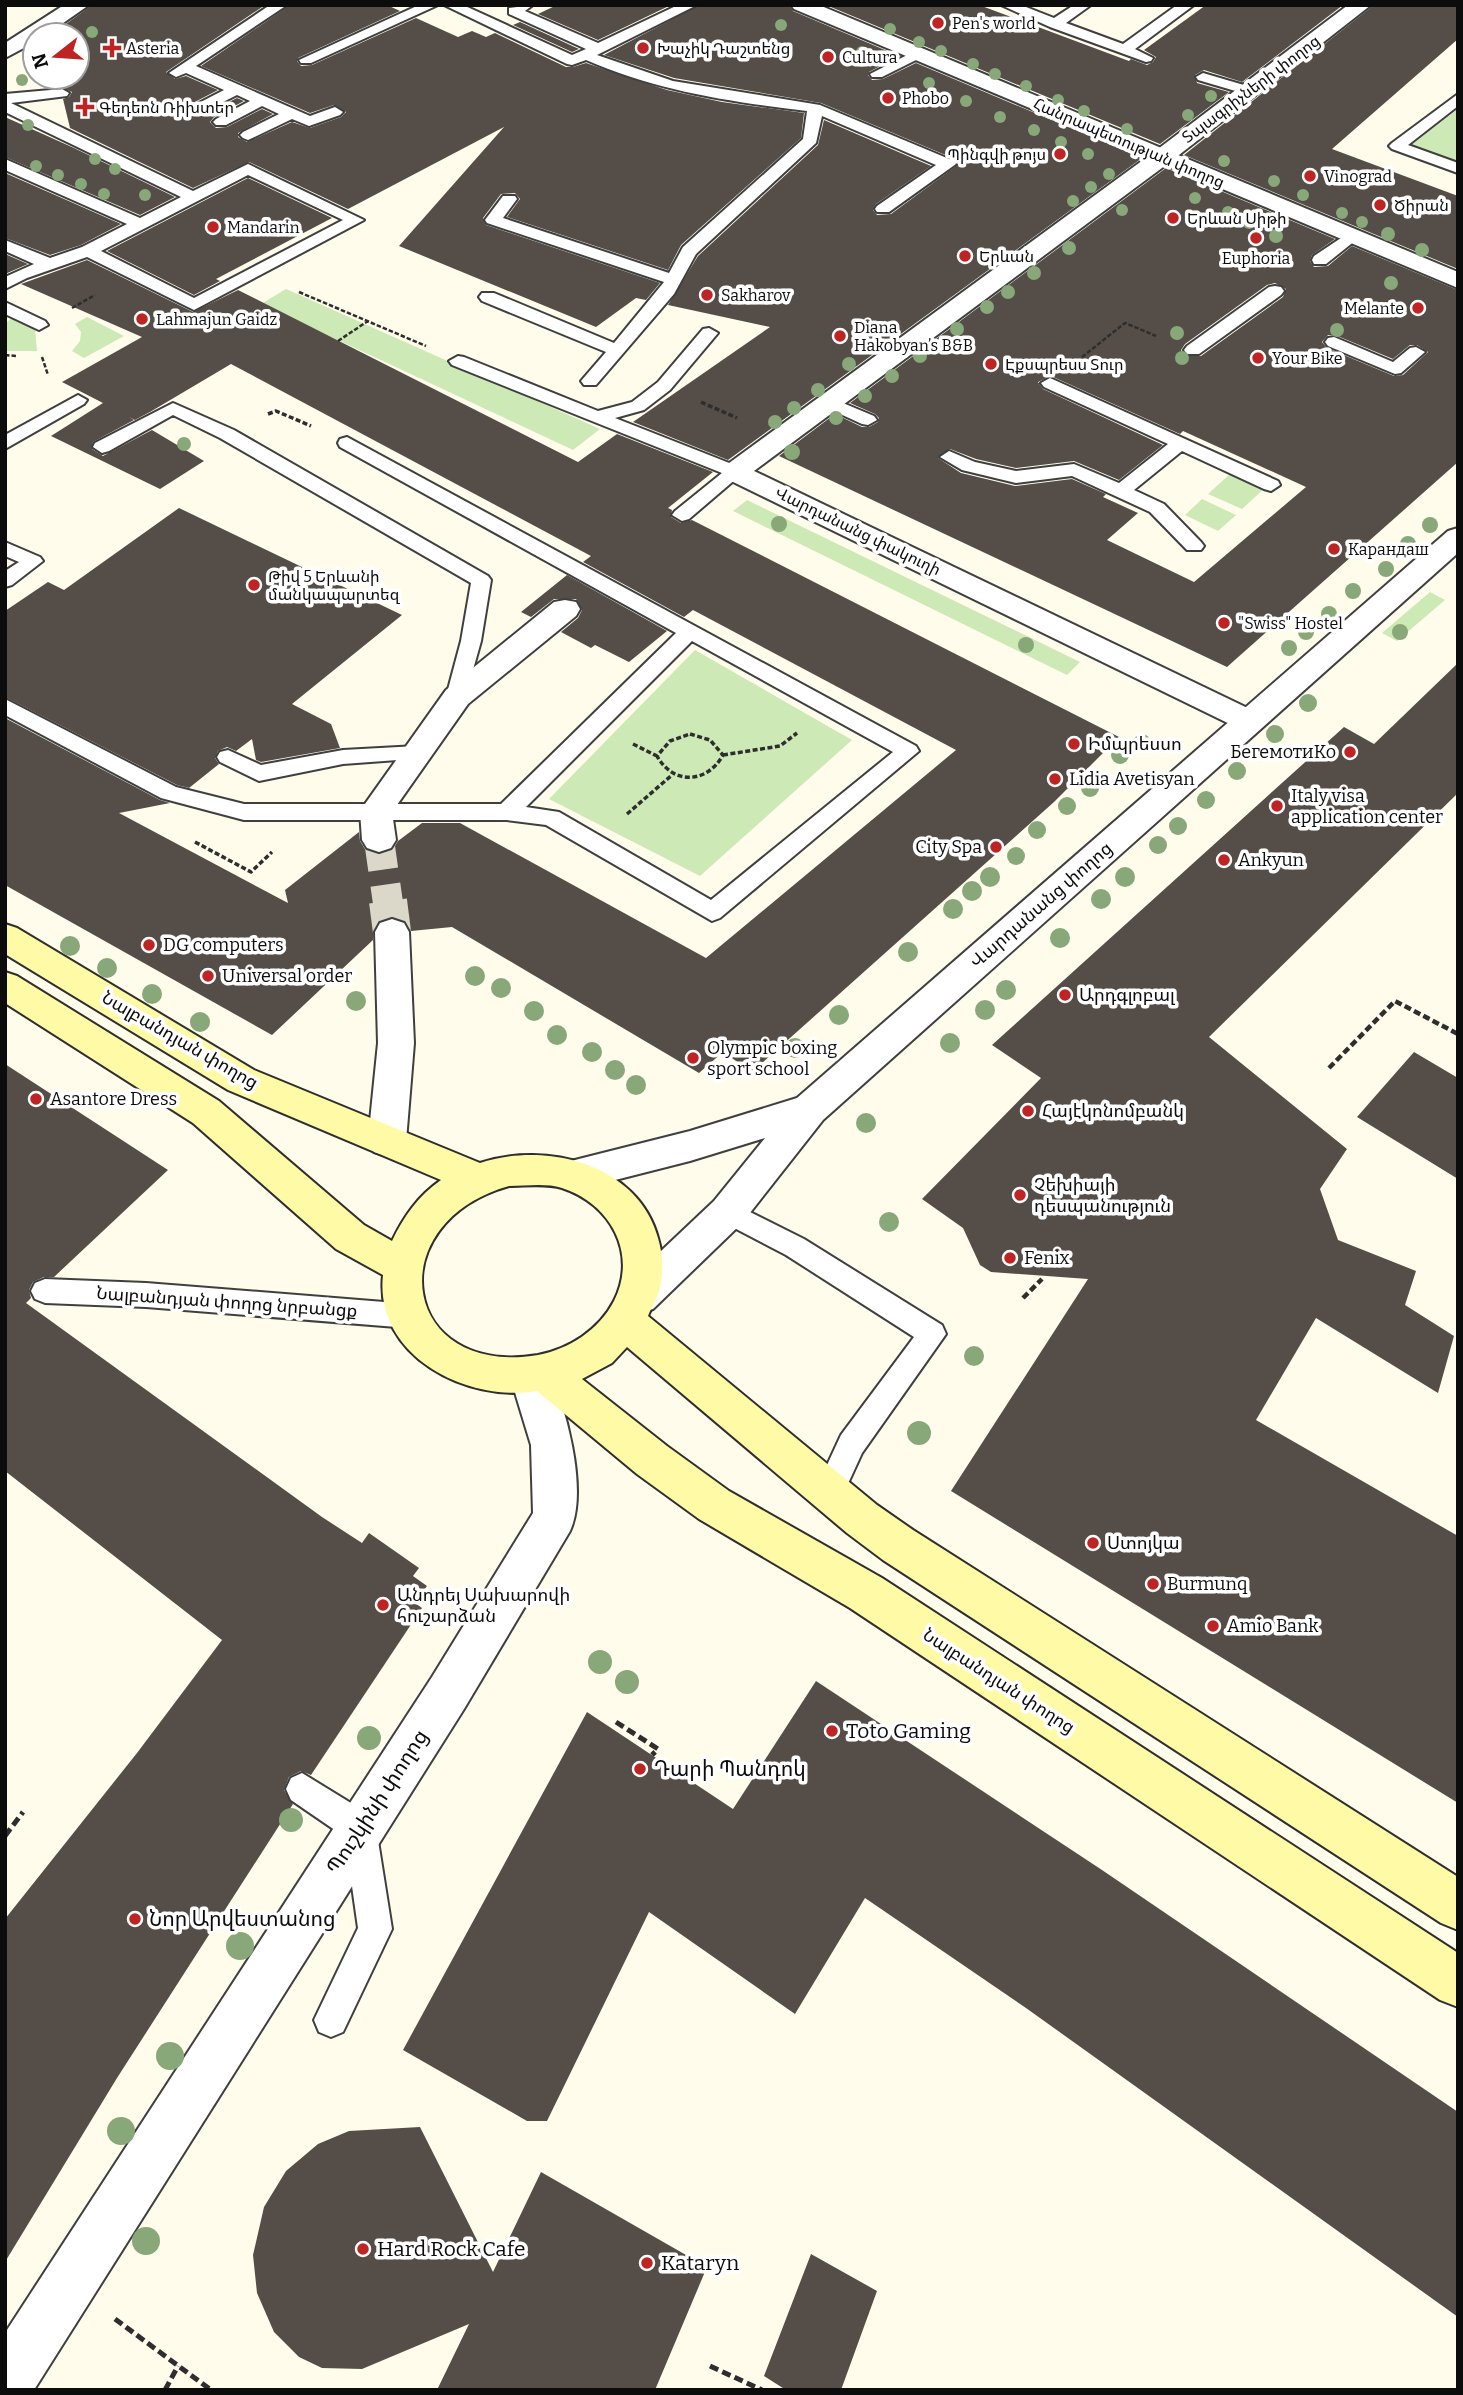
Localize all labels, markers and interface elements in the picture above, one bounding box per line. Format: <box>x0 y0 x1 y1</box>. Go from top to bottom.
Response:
place label: Pen's world <box>952 14 1036 33</box>
marker: Pen's world <box>930 15 946 31</box>
north arrow <box>21 21 91 91</box>
street label: Տպագրիչների փողոց <box>1178 31 1324 147</box>
place label: Asteria <box>126 39 179 58</box>
place label: Խաչիկ Դաշտենց <box>657 39 790 58</box>
marker: Asteria <box>104 40 120 56</box>
marker: Խաչիկ Դաշտենց <box>635 40 651 56</box>
place label: Cultura <box>842 48 898 67</box>
marker: Cultura <box>820 49 836 65</box>
text: N <box>27 50 53 71</box>
place label: Phobo <box>902 89 949 108</box>
marker: Phobo <box>880 90 896 106</box>
street label: Հանրապետության փողոց <box>1031 94 1227 192</box>
place label: Գեդեոն Ռիխտեր <box>99 98 234 117</box>
marker: Գեդեոն Ռիխտեր <box>77 99 93 115</box>
place label: Պինգվի թոյս <box>947 145 1046 164</box>
marker: Պինգվի թոյս <box>1052 146 1068 162</box>
place label: Vinograd <box>1324 167 1393 186</box>
marker: Vinograd <box>1302 168 1318 184</box>
place label: Ծիրան <box>1394 196 1449 215</box>
marker: Ծիրան <box>1372 197 1388 213</box>
place label: Երևան Սիթի <box>1187 209 1287 228</box>
marker: Երևան Սիթի <box>1165 210 1181 226</box>
place label: Mandarin <box>227 218 300 237</box>
marker: Mandarin <box>205 219 221 235</box>
marker: Euphoria <box>1248 230 1264 246</box>
place label: Երևան <box>979 247 1034 266</box>
marker: Երևան <box>957 248 973 264</box>
place label: Euphoria <box>1222 249 1290 268</box>
place label: Sakharov <box>721 286 791 305</box>
marker: Sakharov <box>699 287 715 303</box>
place label: Melante <box>1344 299 1404 318</box>
marker: Melante <box>1410 300 1426 316</box>
place label: Lahmajun Gaidz <box>156 310 278 329</box>
marker: Lahmajun Gaidz <box>134 311 150 327</box>
place label: Diana Hakobyan’s B&B <box>854 318 973 355</box>
marker: Diana Hakobyan’s B&B <box>832 328 848 344</box>
place label: Your Bike <box>1272 349 1342 368</box>
marker: Your Bike <box>1250 350 1266 366</box>
place label: Էքսպրեսս Տուր <box>1005 355 1123 374</box>
marker: Էքսպրեսս Տուր <box>983 356 999 372</box>
street label: Վարդանանց փակուղի <box>772 483 944 579</box>
place label: Карандаш <box>1348 540 1429 559</box>
marker: Карандаш <box>1326 541 1342 557</box>
place label: Թիվ 5 Երևանի մանկապարտեզ <box>268 567 401 604</box>
marker: Թիվ 5 Երևանի մանկապարտեզ <box>246 577 262 593</box>
place label: "Swiss" Hostel <box>1238 614 1343 633</box>
marker: "Swiss" Hostel <box>1216 615 1232 631</box>
place label: Իմպրեսսո <box>1088 733 1182 755</box>
marker: Իմպրեսսո <box>1066 736 1082 752</box>
place label: БегемотиКо <box>1230 741 1336 763</box>
marker: БегемотиКо <box>1342 744 1358 760</box>
place label: Lidia Avetisyan <box>1069 768 1195 790</box>
marker: Lidia Avetisyan <box>1047 771 1063 787</box>
place label: Italy visa application center <box>1291 785 1443 828</box>
marker: Italy visa application center <box>1269 798 1285 814</box>
place label: City Spa <box>915 836 982 858</box>
street label: Վարդանանց փողոց <box>965 837 1117 973</box>
marker: City Spa <box>988 839 1004 855</box>
place label: Ankyun <box>1238 849 1305 871</box>
marker: Ankyun <box>1216 852 1232 868</box>
place label: DG computers <box>163 934 284 956</box>
marker: DG computers <box>141 937 157 953</box>
place label: Universal order <box>222 965 352 987</box>
marker: Universal order <box>200 968 216 984</box>
place label: Արդգլոբալ <box>1079 984 1176 1006</box>
street label: Նալբանդյան փողոց <box>98 986 262 1094</box>
marker: Արդգլոբալ <box>1057 987 1073 1003</box>
place label: Olympic boxing sport school <box>707 1037 837 1080</box>
marker: Olympic boxing sport school <box>685 1050 701 1066</box>
place label: Asantore Dress <box>50 1088 177 1110</box>
marker: Asantore Dress <box>28 1091 44 1107</box>
place label: Հայէկոնոմբանկ <box>1042 1100 1184 1122</box>
marker: Հայէկոնոմբանկ <box>1020 1103 1036 1119</box>
place label: Չեխիայի դեսպանություն <box>1034 1174 1171 1217</box>
marker: Չեխիայի դեսպանություն <box>1012 1187 1028 1203</box>
place label: Fenix <box>1024 1247 1070 1269</box>
marker: Fenix <box>1002 1250 1018 1266</box>
street label: Նալբանդյան փողոց նրբանցք <box>96 1282 358 1322</box>
place label: Ստոյկա <box>1107 1532 1180 1554</box>
marker: Ստոյկա <box>1085 1535 1101 1551</box>
place label: Burmunq <box>1167 1573 1248 1595</box>
marker: Burmunq <box>1145 1576 1161 1592</box>
place label: Անդրեյ Սախարովի հուշարձան <box>397 1584 570 1627</box>
marker: Անդրեյ Սախարովի հուշարձան <box>375 1597 391 1613</box>
place label: Amio Bank <box>1227 1615 1319 1637</box>
marker: Amio Bank <box>1205 1618 1221 1634</box>
street label: Նալբանդյան փողոց <box>919 1624 1079 1738</box>
place label: Toto Gaming <box>846 1718 971 1744</box>
marker: Toto Gaming <box>824 1723 840 1739</box>
street label: Պուշկինի փողոց <box>320 1725 434 1879</box>
place label: Դարի Պանդոկ <box>654 1756 806 1782</box>
marker: Դարի Պանդոկ <box>632 1761 648 1777</box>
place label: Նոր Արվեստանոց <box>149 1906 336 1932</box>
marker: Նոր Արվեստանոց <box>127 1911 143 1927</box>
place label: Hard Rock Cafe <box>377 2236 525 2262</box>
marker: Hard Rock Cafe <box>355 2241 371 2257</box>
place label: Kataryn <box>661 2250 739 2276</box>
marker: Kataryn <box>639 2255 655 2271</box>

